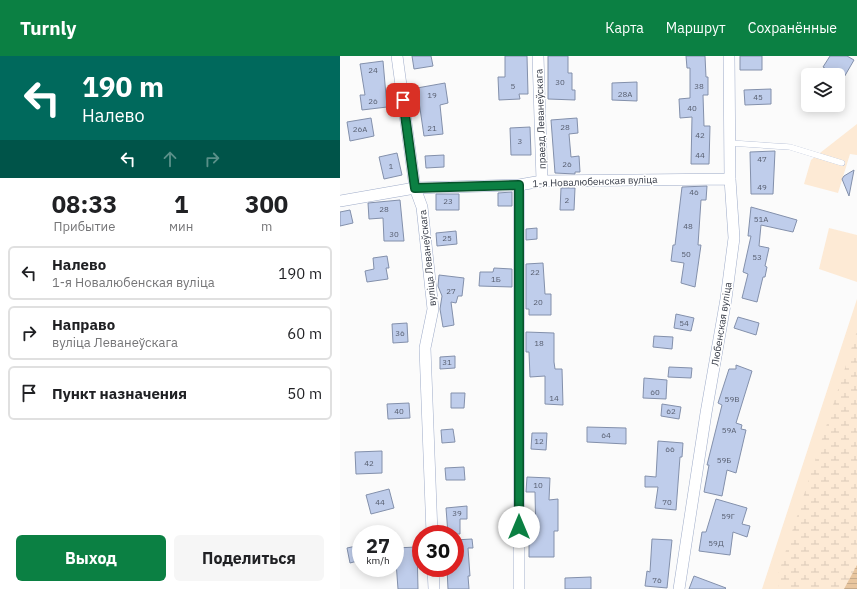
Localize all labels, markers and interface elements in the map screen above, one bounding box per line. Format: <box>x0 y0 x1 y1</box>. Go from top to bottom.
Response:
text: Turnly <box>20 16 76 40</box>
text: Карта <box>605 19 644 37</box>
text: Маршрут <box>666 19 726 37</box>
text: Сохранённые <box>748 19 837 37</box>
house number: 24 <box>368 65 378 75</box>
text: 190 m <box>82 68 164 105</box>
street label: праезд Леванеўскага <box>532 68 549 169</box>
map controls <box>801 68 845 112</box>
button: layers <box>801 68 845 112</box>
icon: left <box>16 72 68 124</box>
house number: 30 <box>555 77 565 87</box>
house number: 5 <box>511 81 516 91</box>
house number: 38 <box>694 81 704 91</box>
pin <box>386 83 420 117</box>
icon: arrive <box>392 89 414 111</box>
house number: 28А <box>618 89 632 99</box>
house number: 19 <box>427 90 437 100</box>
house number: 45 <box>753 92 763 102</box>
house number: 26 <box>368 96 378 106</box>
house number: 40 <box>687 103 697 113</box>
text: Налево <box>82 104 145 127</box>
house number: 28 <box>560 122 570 132</box>
house number: 21 <box>427 123 437 133</box>
house number: 26А <box>353 124 367 134</box>
house number: 42 <box>695 130 705 140</box>
house number: 3 <box>518 136 523 146</box>
icon: left <box>117 148 139 170</box>
icon: ahead <box>159 148 181 170</box>
icon: right <box>201 148 223 170</box>
house number: 44 <box>695 150 705 160</box>
house number: 47 <box>757 154 767 164</box>
house number: 26 <box>562 159 572 169</box>
house number: 1 <box>389 161 394 171</box>
street label: 1-я Новалюбенская вуліца <box>532 173 658 190</box>
house number: 49 <box>757 182 767 192</box>
house number: 46 <box>689 187 699 197</box>
text: 08:33 <box>52 188 117 220</box>
text: 1 <box>174 188 188 220</box>
text: 300 <box>245 188 288 220</box>
house number: 2 <box>565 195 570 205</box>
house number: 23 <box>443 196 453 206</box>
house number: 28 <box>379 204 389 214</box>
street label: вуліца Леванеўскага <box>416 208 439 307</box>
house number: 51А <box>754 214 768 224</box>
text: Прибытие <box>54 218 115 235</box>
text: мин <box>169 218 193 235</box>
text: m <box>261 218 272 235</box>
house number: 48 <box>683 221 693 231</box>
house number: 30 <box>389 229 399 239</box>
house number: 25 <box>442 233 452 243</box>
house number: 50 <box>681 249 691 259</box>
house number: 53 <box>752 252 762 262</box>
text: Налево <box>52 255 106 274</box>
icon: left <box>18 262 40 284</box>
text: 190 m <box>278 264 322 283</box>
house number: 22 <box>530 267 540 277</box>
text: 1-я Новалюбенская вуліца <box>52 274 215 291</box>
house number: 1Б <box>491 274 501 284</box>
street label: Любенская вуліца <box>708 280 735 367</box>
house number: 27 <box>446 286 456 296</box>
house number: 20 <box>533 297 543 307</box>
text: Направо <box>52 315 115 334</box>
house number: 54 <box>679 318 689 328</box>
icon: right <box>18 322 40 344</box>
text: 60 m <box>287 324 322 343</box>
house number: 36 <box>395 328 405 338</box>
text: вуліца Леванеўскага <box>52 334 178 351</box>
house number: 18 <box>534 338 544 348</box>
house number: 31 <box>442 357 452 367</box>
icon: arrive <box>18 382 40 404</box>
text: Пункт назначения <box>52 384 187 403</box>
text: 50 m <box>287 384 322 403</box>
house number: 60 <box>650 387 660 397</box>
house number: 14 <box>549 393 559 403</box>
house number: 59В <box>725 394 739 404</box>
house number: 40 <box>394 406 404 416</box>
house number: 62 <box>666 406 676 416</box>
house number: 59А <box>722 425 736 435</box>
house number: 64 <box>601 430 611 440</box>
house number: 12 <box>534 436 544 446</box>
house number: 66 <box>665 444 675 454</box>
house number: 59Б <box>717 455 731 465</box>
house number: 42 <box>364 458 374 468</box>
house number: 10 <box>533 480 543 490</box>
house number: 44 <box>375 497 385 507</box>
house number: 70 <box>662 497 672 507</box>
position arrow <box>498 506 540 548</box>
house number: 39 <box>452 508 462 518</box>
house number: 59Г <box>721 511 735 521</box>
speed limit sign: 30 <box>412 525 464 577</box>
text: 27 <box>366 532 390 559</box>
button: Выход <box>16 535 166 581</box>
button: Поделиться <box>174 535 324 581</box>
house number: 59Д <box>708 538 724 548</box>
text: km/h <box>366 554 390 567</box>
house number: 76 <box>652 575 662 585</box>

